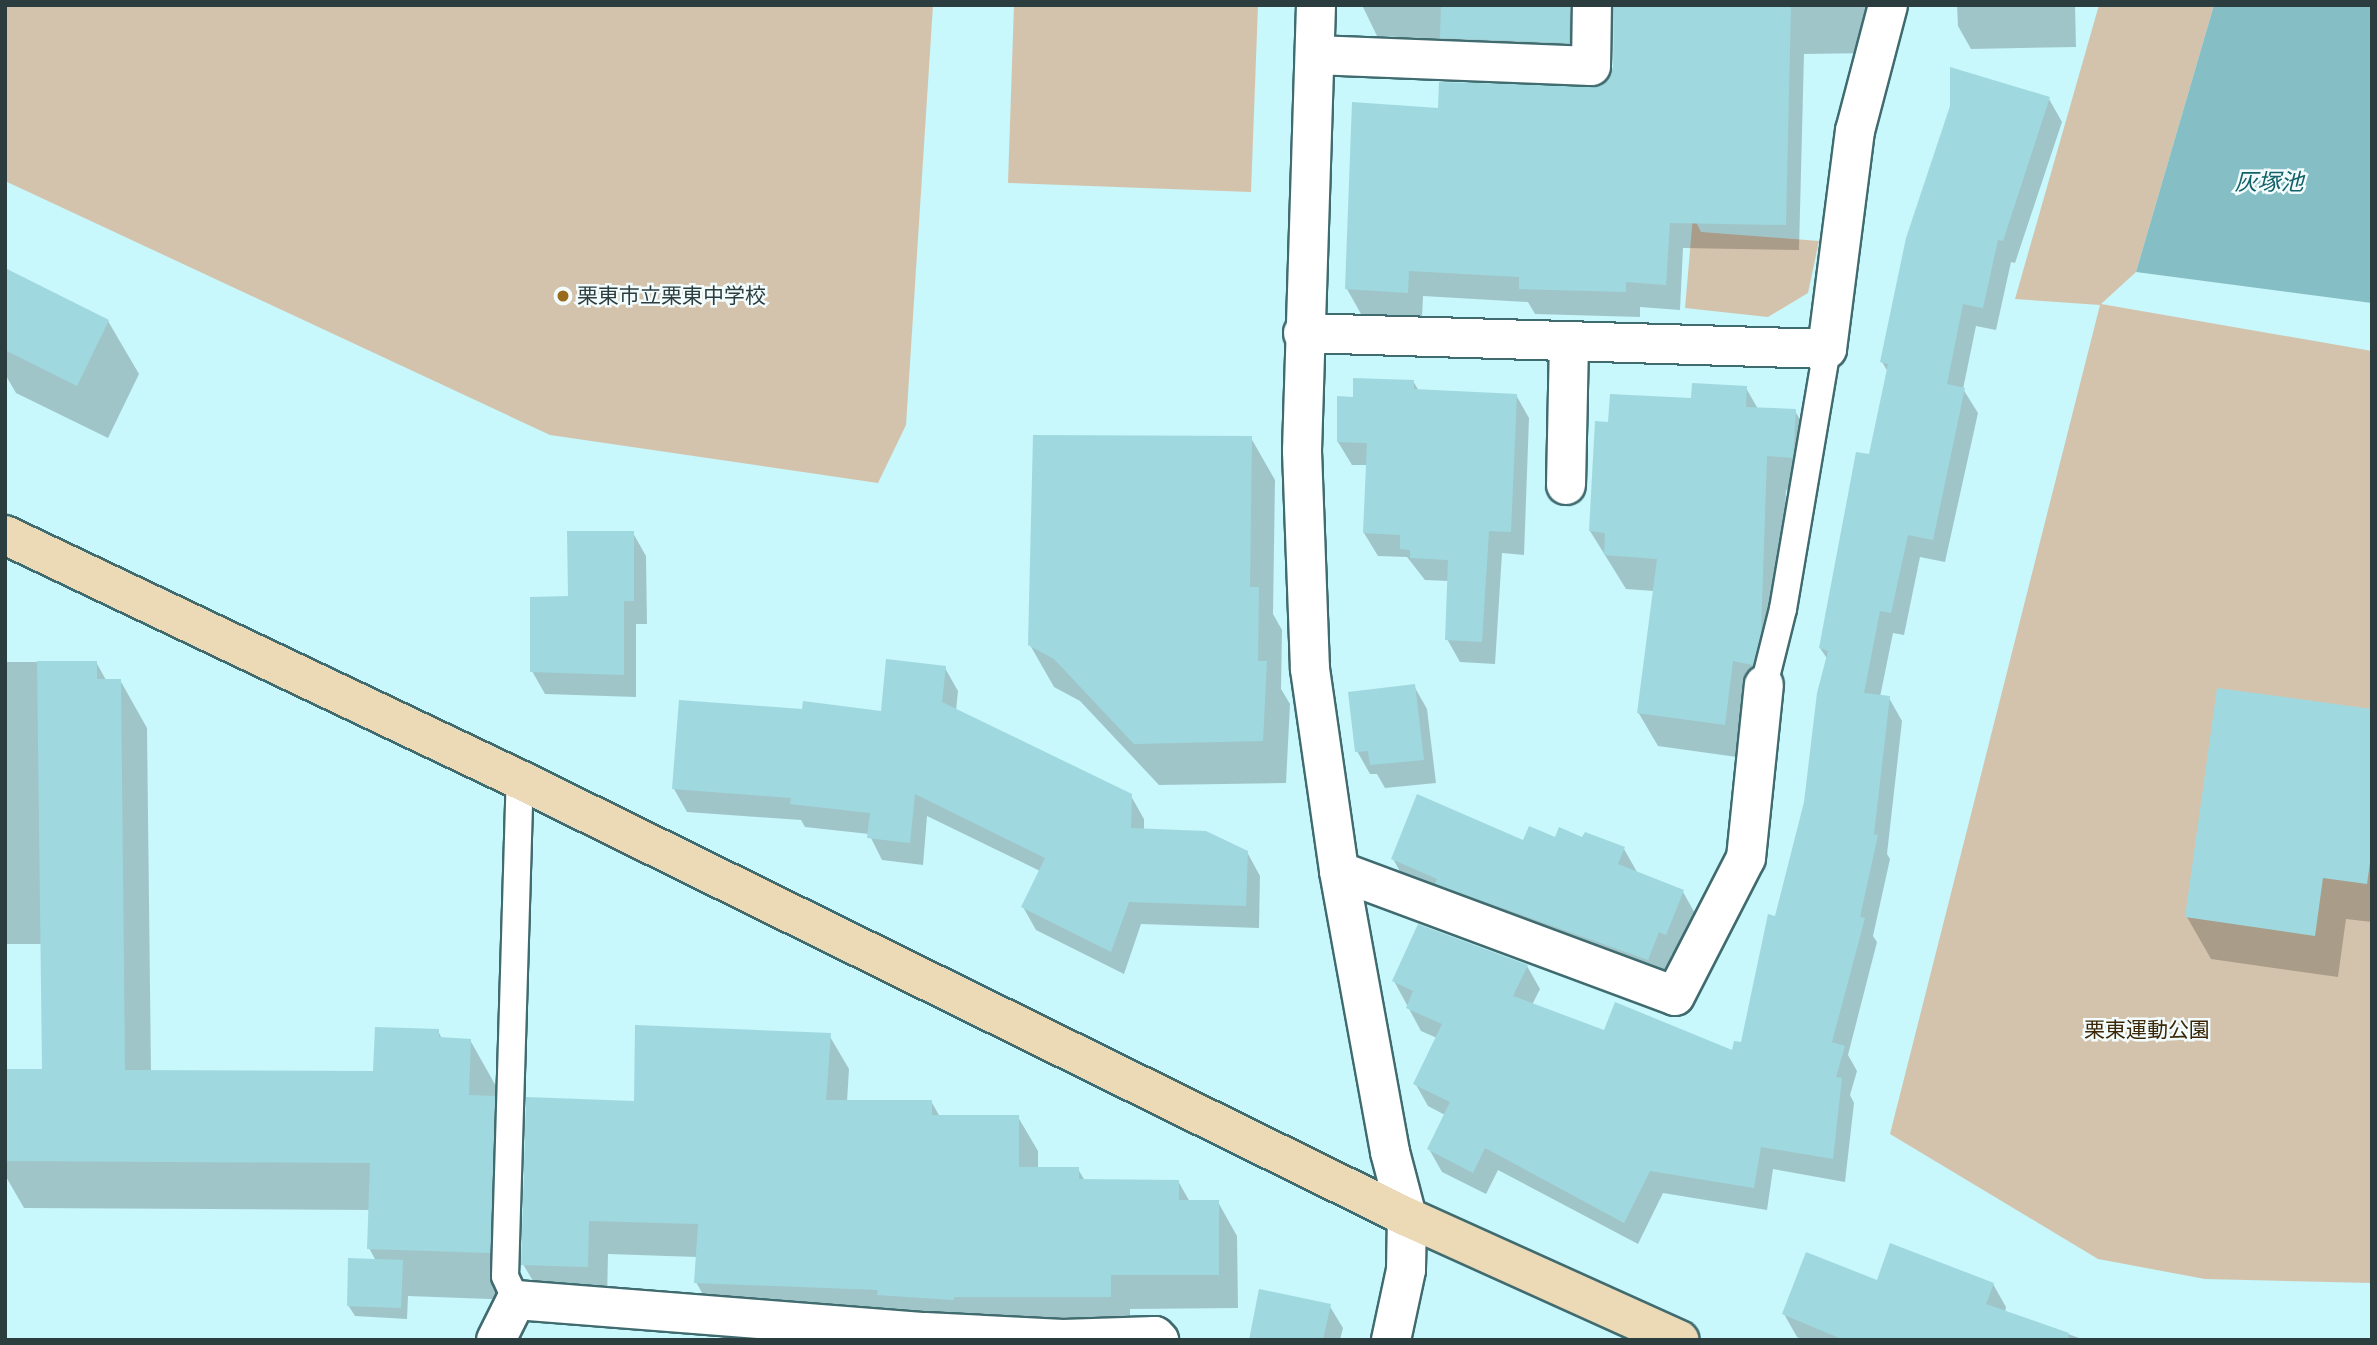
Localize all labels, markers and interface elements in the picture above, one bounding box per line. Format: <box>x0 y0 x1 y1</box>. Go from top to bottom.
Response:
water label: 灰塚池 <box>2235 169 2303 197</box>
place label: 栗東市立栗東中学校 <box>577 283 766 309</box>
marker: 栗東市立栗東中学校 <box>555 288 571 304</box>
park label: 栗東運動公園 <box>2084 1017 2210 1043</box>

